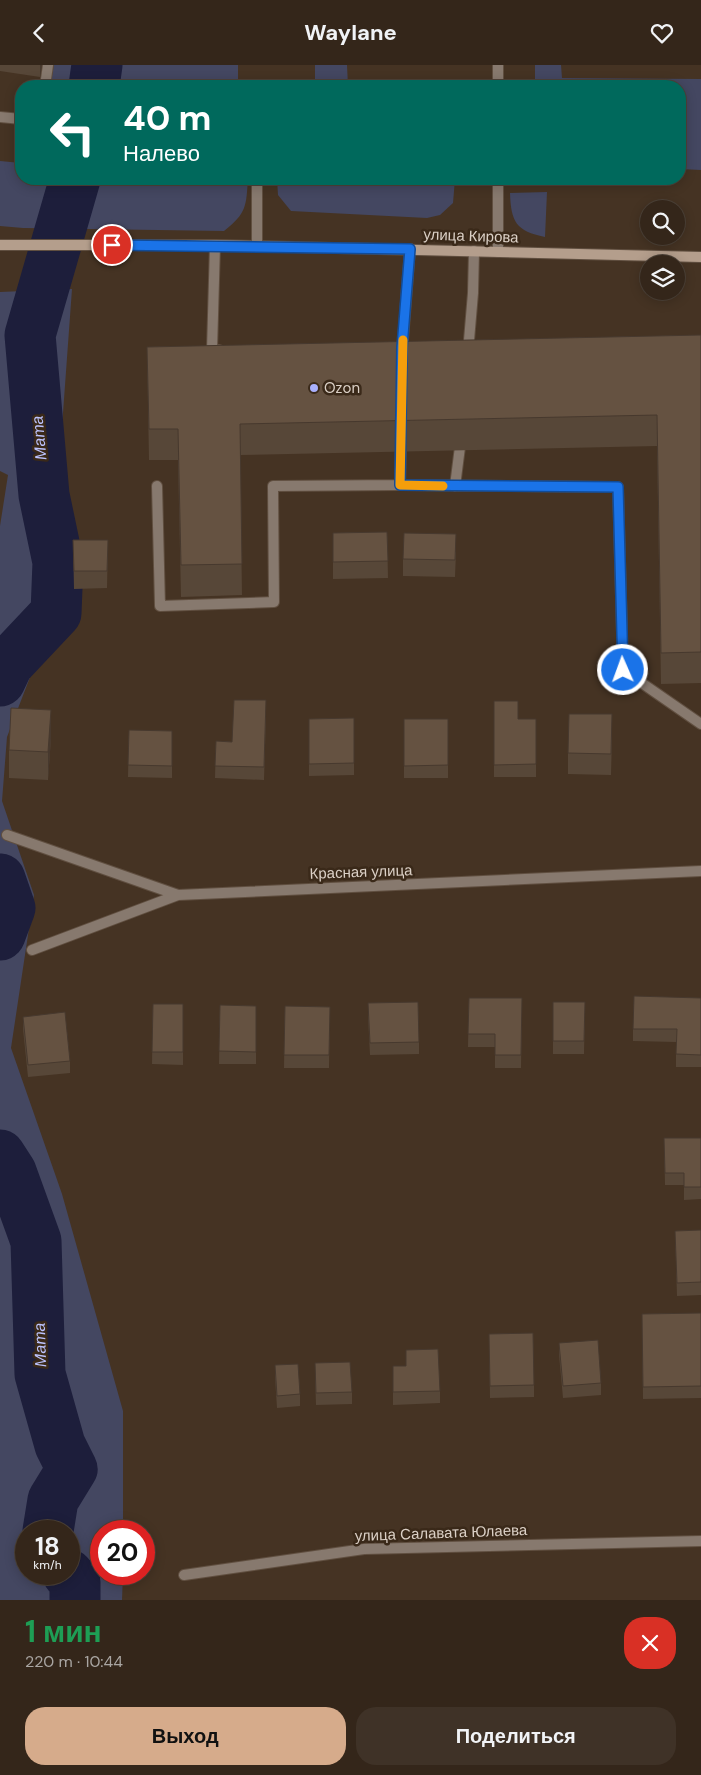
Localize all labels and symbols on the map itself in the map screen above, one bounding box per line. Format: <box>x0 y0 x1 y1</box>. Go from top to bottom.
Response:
pin <box>91 224 133 266</box>
street label: улица Кирова <box>423 224 520 248</box>
place label: Ozon <box>324 378 360 398</box>
marker: Ozon <box>308 382 320 394</box>
water label: Мата <box>27 415 51 461</box>
position arrow <box>596 643 648 695</box>
street label: Красная улица <box>309 860 413 884</box>
water label: Мата <box>29 1322 51 1368</box>
speed limit sign: 20 <box>90 1520 155 1585</box>
street label: улица Салавата Юлаева <box>354 1520 528 1546</box>

